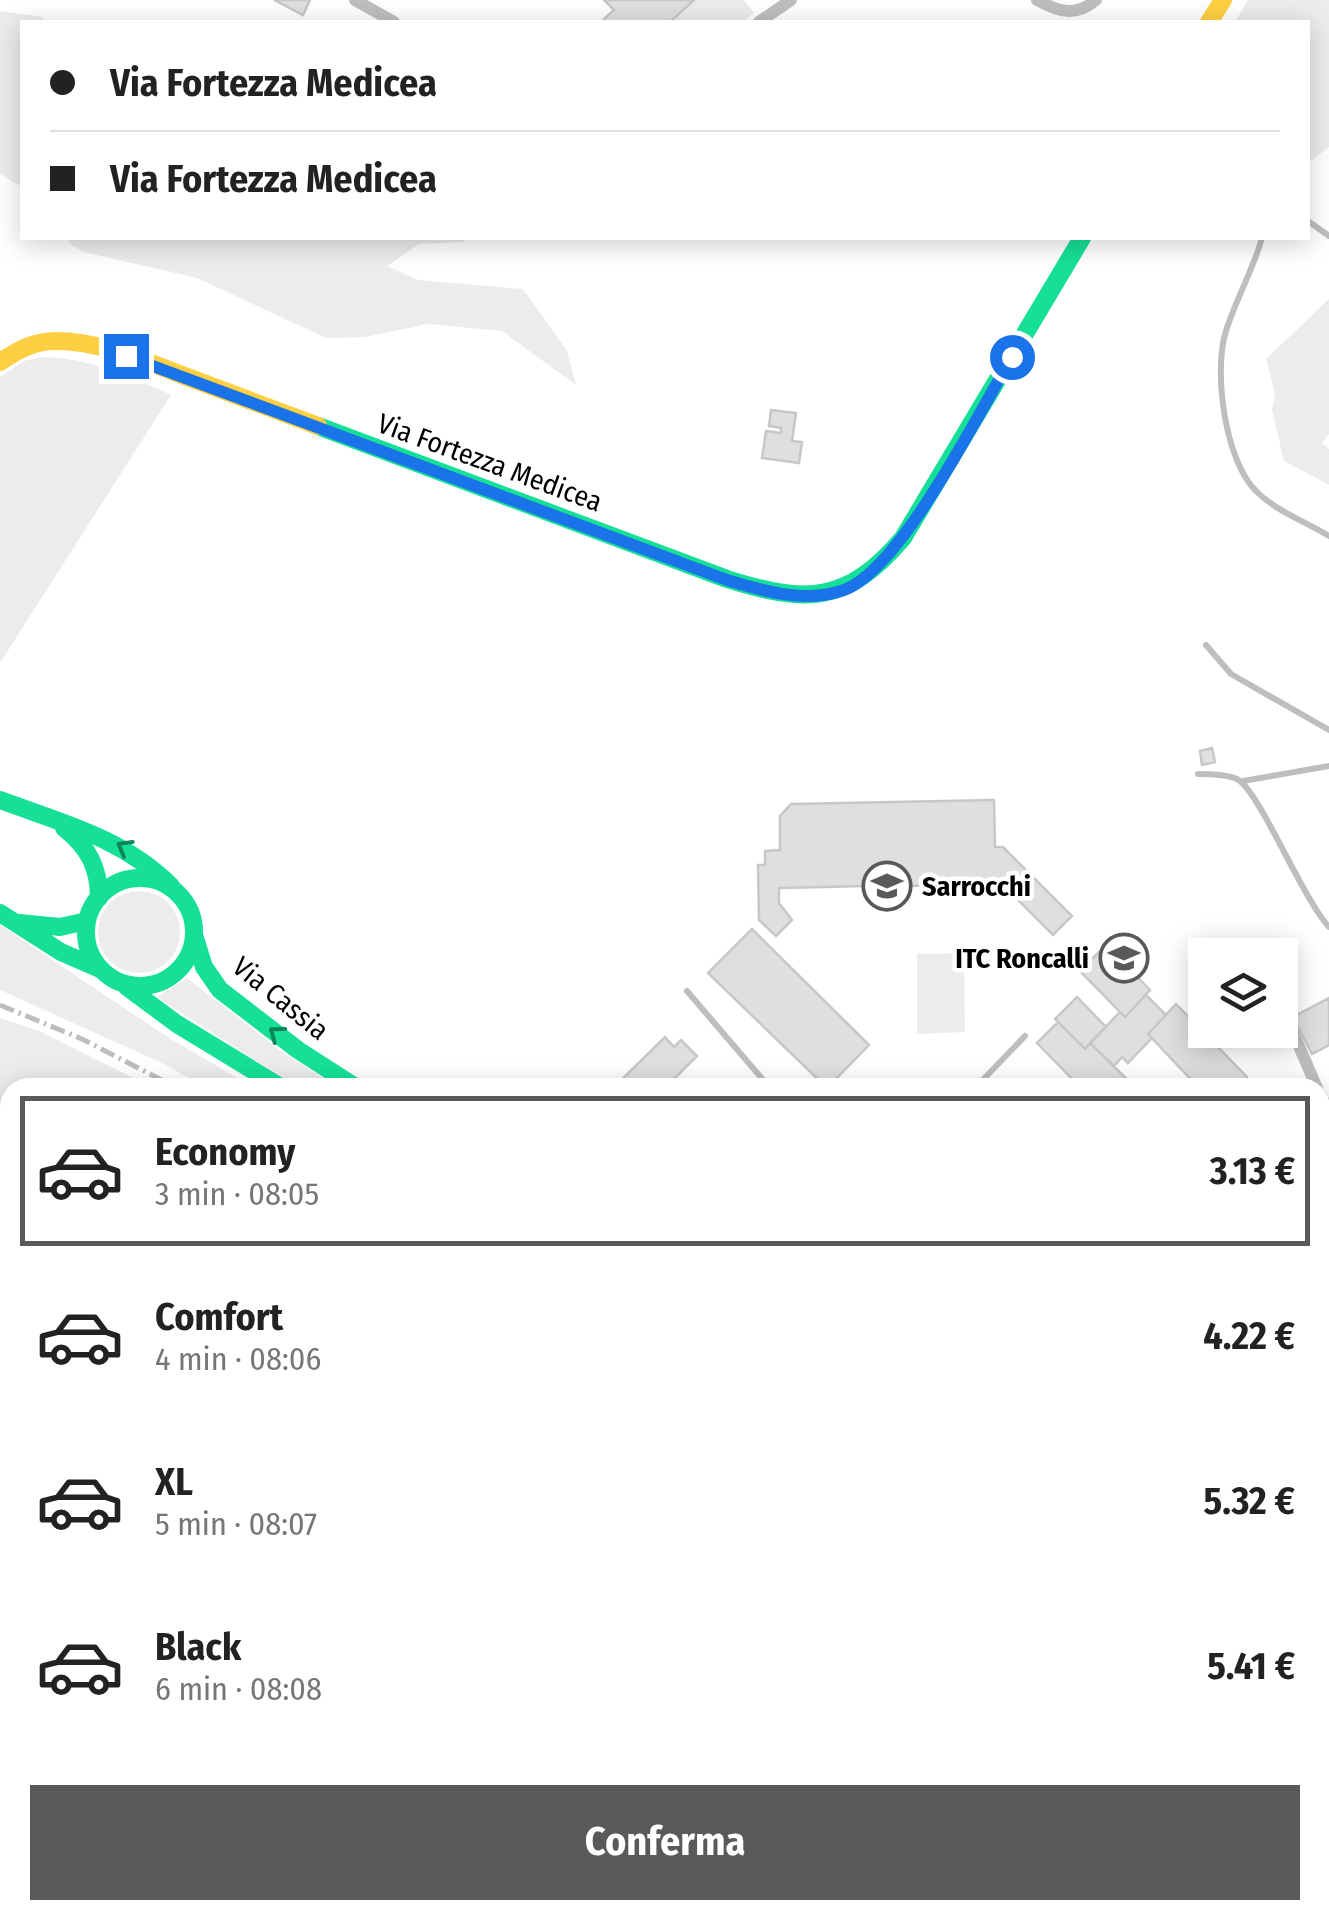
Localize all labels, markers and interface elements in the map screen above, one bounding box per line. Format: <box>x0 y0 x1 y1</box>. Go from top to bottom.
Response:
text: Via Fortezza Medicea <box>110 60 437 106</box>
text: Via Fortezza Medicea <box>110 156 437 202</box>
route end <box>104 334 149 379</box>
route start <box>990 335 1035 380</box>
street label: Via Fortezza Medicea <box>373 407 607 518</box>
one-way arrow <box>116 839 134 859</box>
school or university icon: Sarrocchi <box>861 860 913 912</box>
place label: Sarrocchi <box>922 870 1031 903</box>
school or university icon: ITC Roncalli <box>1098 932 1150 984</box>
map controls <box>1188 938 1298 1048</box>
button: layers <box>1188 938 1298 1048</box>
place label: ITC Roncalli <box>955 942 1089 975</box>
street label: Via Cassia <box>226 950 335 1047</box>
one-way arrow <box>269 1027 287 1044</box>
icon: car <box>35 1126 125 1216</box>
text: Economy <box>155 1129 295 1175</box>
text: 3.13 € <box>1210 1148 1295 1194</box>
text: 3 min · 08:05 <box>155 1175 319 1213</box>
icon: car <box>35 1291 125 1381</box>
text: Comfort <box>155 1294 283 1340</box>
text: 4.22 € <box>1203 1313 1295 1359</box>
text: 4 min · 08:06 <box>155 1340 321 1378</box>
icon: car <box>35 1456 125 1546</box>
text: XL <box>155 1459 193 1505</box>
text: 5.32 € <box>1203 1478 1295 1524</box>
text: 5 min · 08:07 <box>155 1505 317 1543</box>
icon: car <box>35 1621 125 1711</box>
text: Black <box>155 1624 241 1670</box>
text: 5.41 € <box>1207 1643 1295 1689</box>
text: 6 min · 08:08 <box>155 1670 322 1708</box>
button: Conferma <box>30 1785 1300 1900</box>

